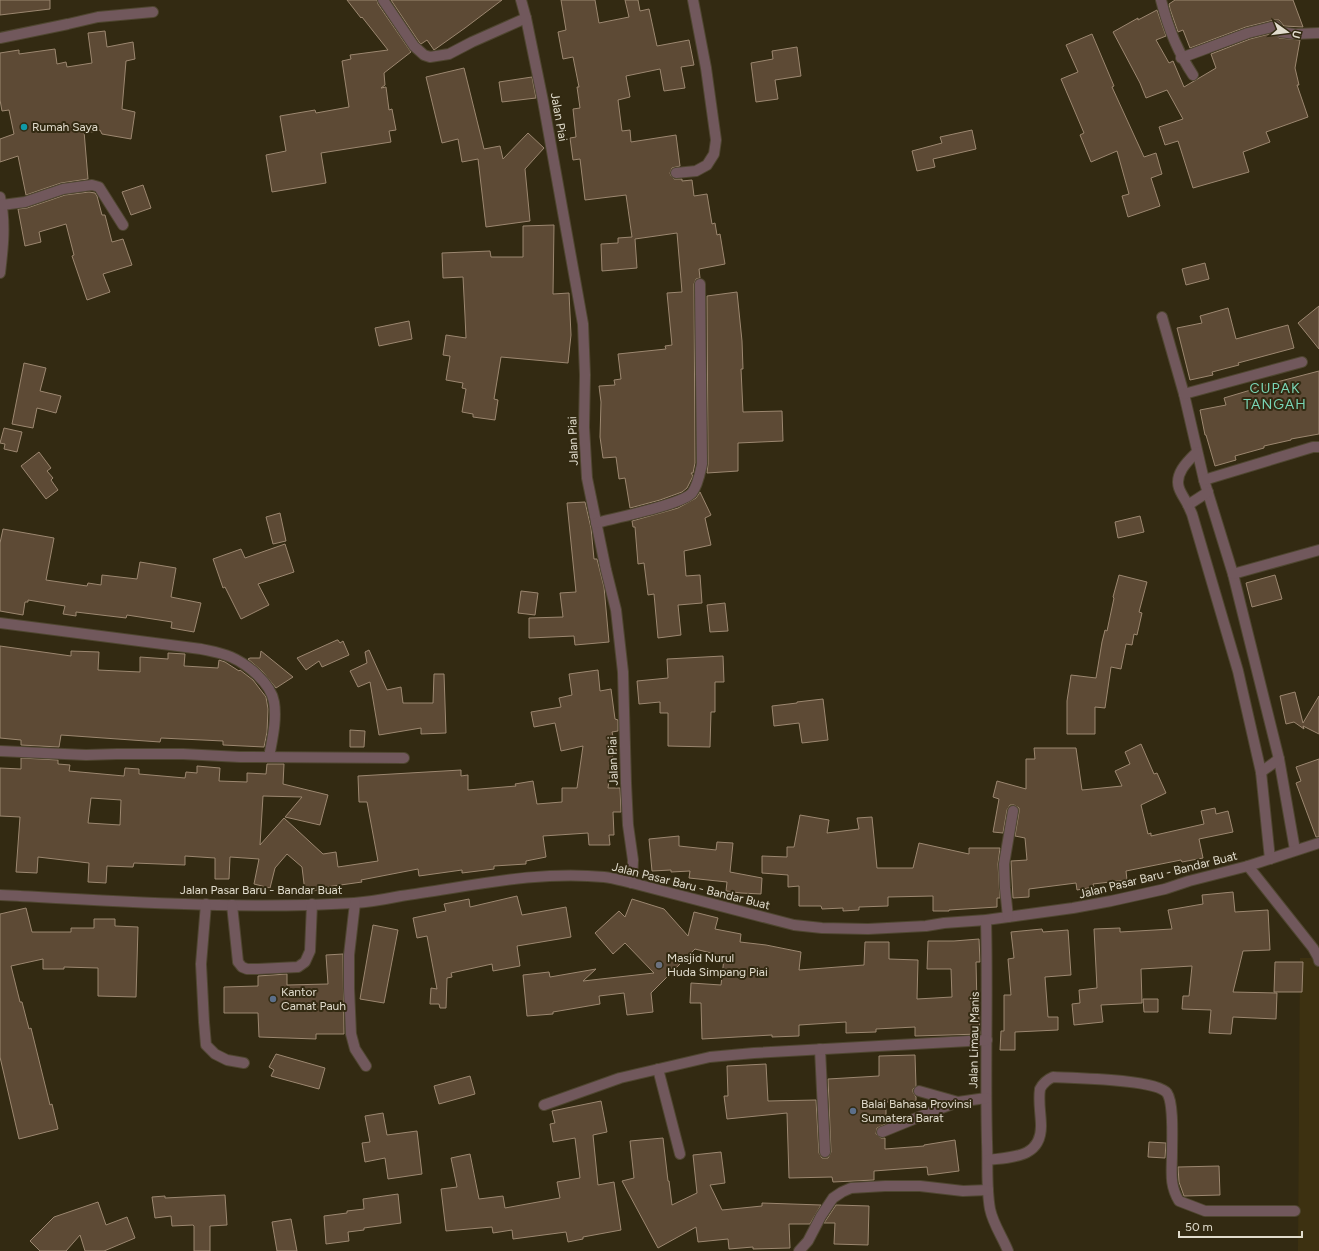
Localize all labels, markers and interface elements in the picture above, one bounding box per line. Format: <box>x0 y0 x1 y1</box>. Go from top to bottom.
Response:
north arrow <box>1267 12 1307 52</box>
text: U <box>1289 29 1303 40</box>
street label: Jalan Piai <box>548 91 570 143</box>
place label: Rumah Saya <box>32 120 98 134</box>
marker: Rumah Saya <box>19 122 29 132</box>
district label: CUPAK TANGAH <box>1243 380 1307 413</box>
street label: Jalan Piai <box>565 416 581 466</box>
street label: Jalan Piai <box>605 736 621 786</box>
street label: Jalan Pasar Baru - Bandar Buat <box>1077 848 1239 901</box>
street label: Jalan Pasar Baru - Bandar Buat <box>610 860 772 913</box>
street label: Jalan Pasar Baru - Bandar Buat <box>180 883 343 897</box>
place label: Masjid Nurul Huda Simpang Piai <box>667 951 768 979</box>
marker: Masjid Nurul Huda Simpang Piai <box>654 960 664 970</box>
place label: Kantor Camat Pauh <box>281 985 346 1013</box>
street label: Jalan Limau Manis <box>966 991 982 1089</box>
marker: Kantor Camat Pauh <box>268 994 278 1004</box>
place label: Balai Bahasa Provinsi Sumatera Barat <box>861 1097 972 1125</box>
marker: Balai Bahasa Provinsi Sumatera Barat <box>848 1106 858 1116</box>
scale bar <box>1179 1213 1302 1239</box>
text: 50 m <box>1185 1220 1213 1234</box>

